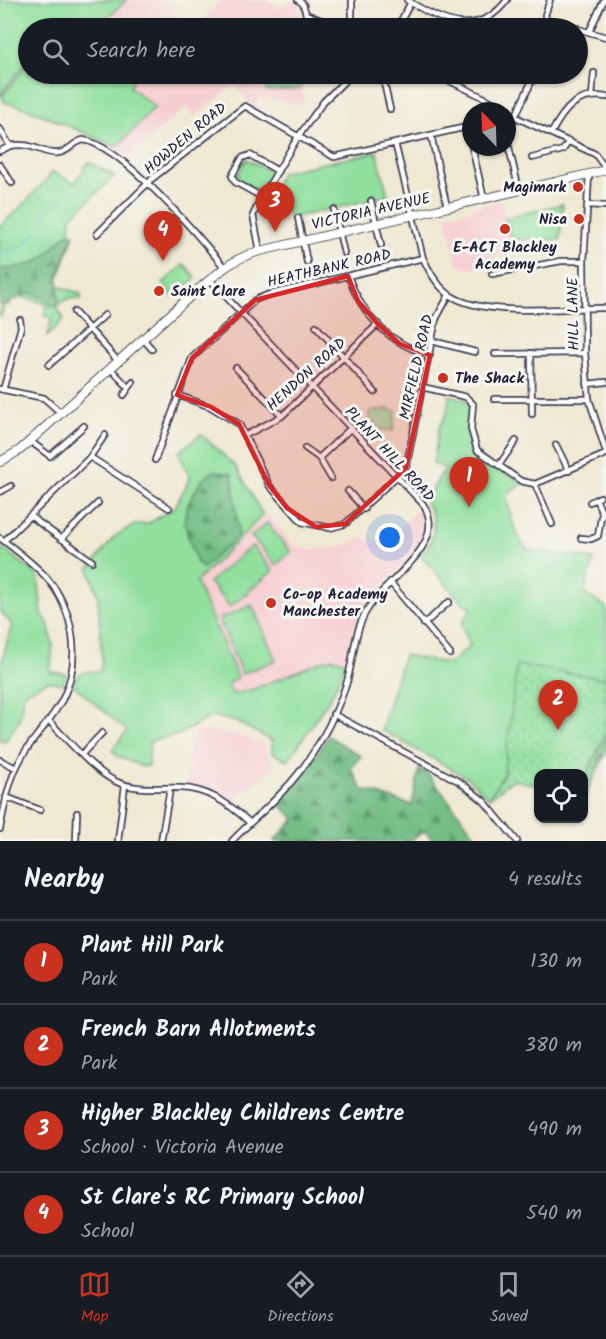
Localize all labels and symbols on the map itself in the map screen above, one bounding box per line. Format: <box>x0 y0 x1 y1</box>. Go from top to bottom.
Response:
street label: HOWDEN ROAD <box>139 96 233 181</box>
north arrow <box>462 102 516 156</box>
place label: Magimark <box>503 176 567 200</box>
marker: Magimark <box>571 180 585 194</box>
pin: 3 <box>256 182 294 232</box>
street label: VICTORIA AVENUE <box>310 186 434 237</box>
place label: Nisa <box>539 208 567 232</box>
pin: 4 <box>144 212 182 261</box>
marker: Nisa <box>572 212 586 226</box>
marker: E-ACT Blackley Academy <box>498 222 512 236</box>
place label: E-ACT Blackley Academy <box>453 236 557 277</box>
street label: HEATHBANK ROAD <box>265 243 394 295</box>
street label: HILL LANE <box>561 276 587 351</box>
place label: Saint Clare <box>171 280 246 304</box>
marker: Saint Clare <box>152 284 166 298</box>
street label: MIRFIELD ROAD <box>393 312 441 422</box>
street label: HENDON ROAD <box>261 332 352 417</box>
place label: The Shack <box>455 367 524 391</box>
marker: The Shack <box>436 371 450 385</box>
street label: PLANT HILL ROAD <box>338 401 440 508</box>
pin: 1 <box>450 458 488 507</box>
your location <box>375 523 404 552</box>
place label: Co-op Academy Manchester <box>283 583 388 624</box>
marker: Co-op Academy Manchester <box>264 596 278 610</box>
pin: 2 <box>538 680 578 730</box>

